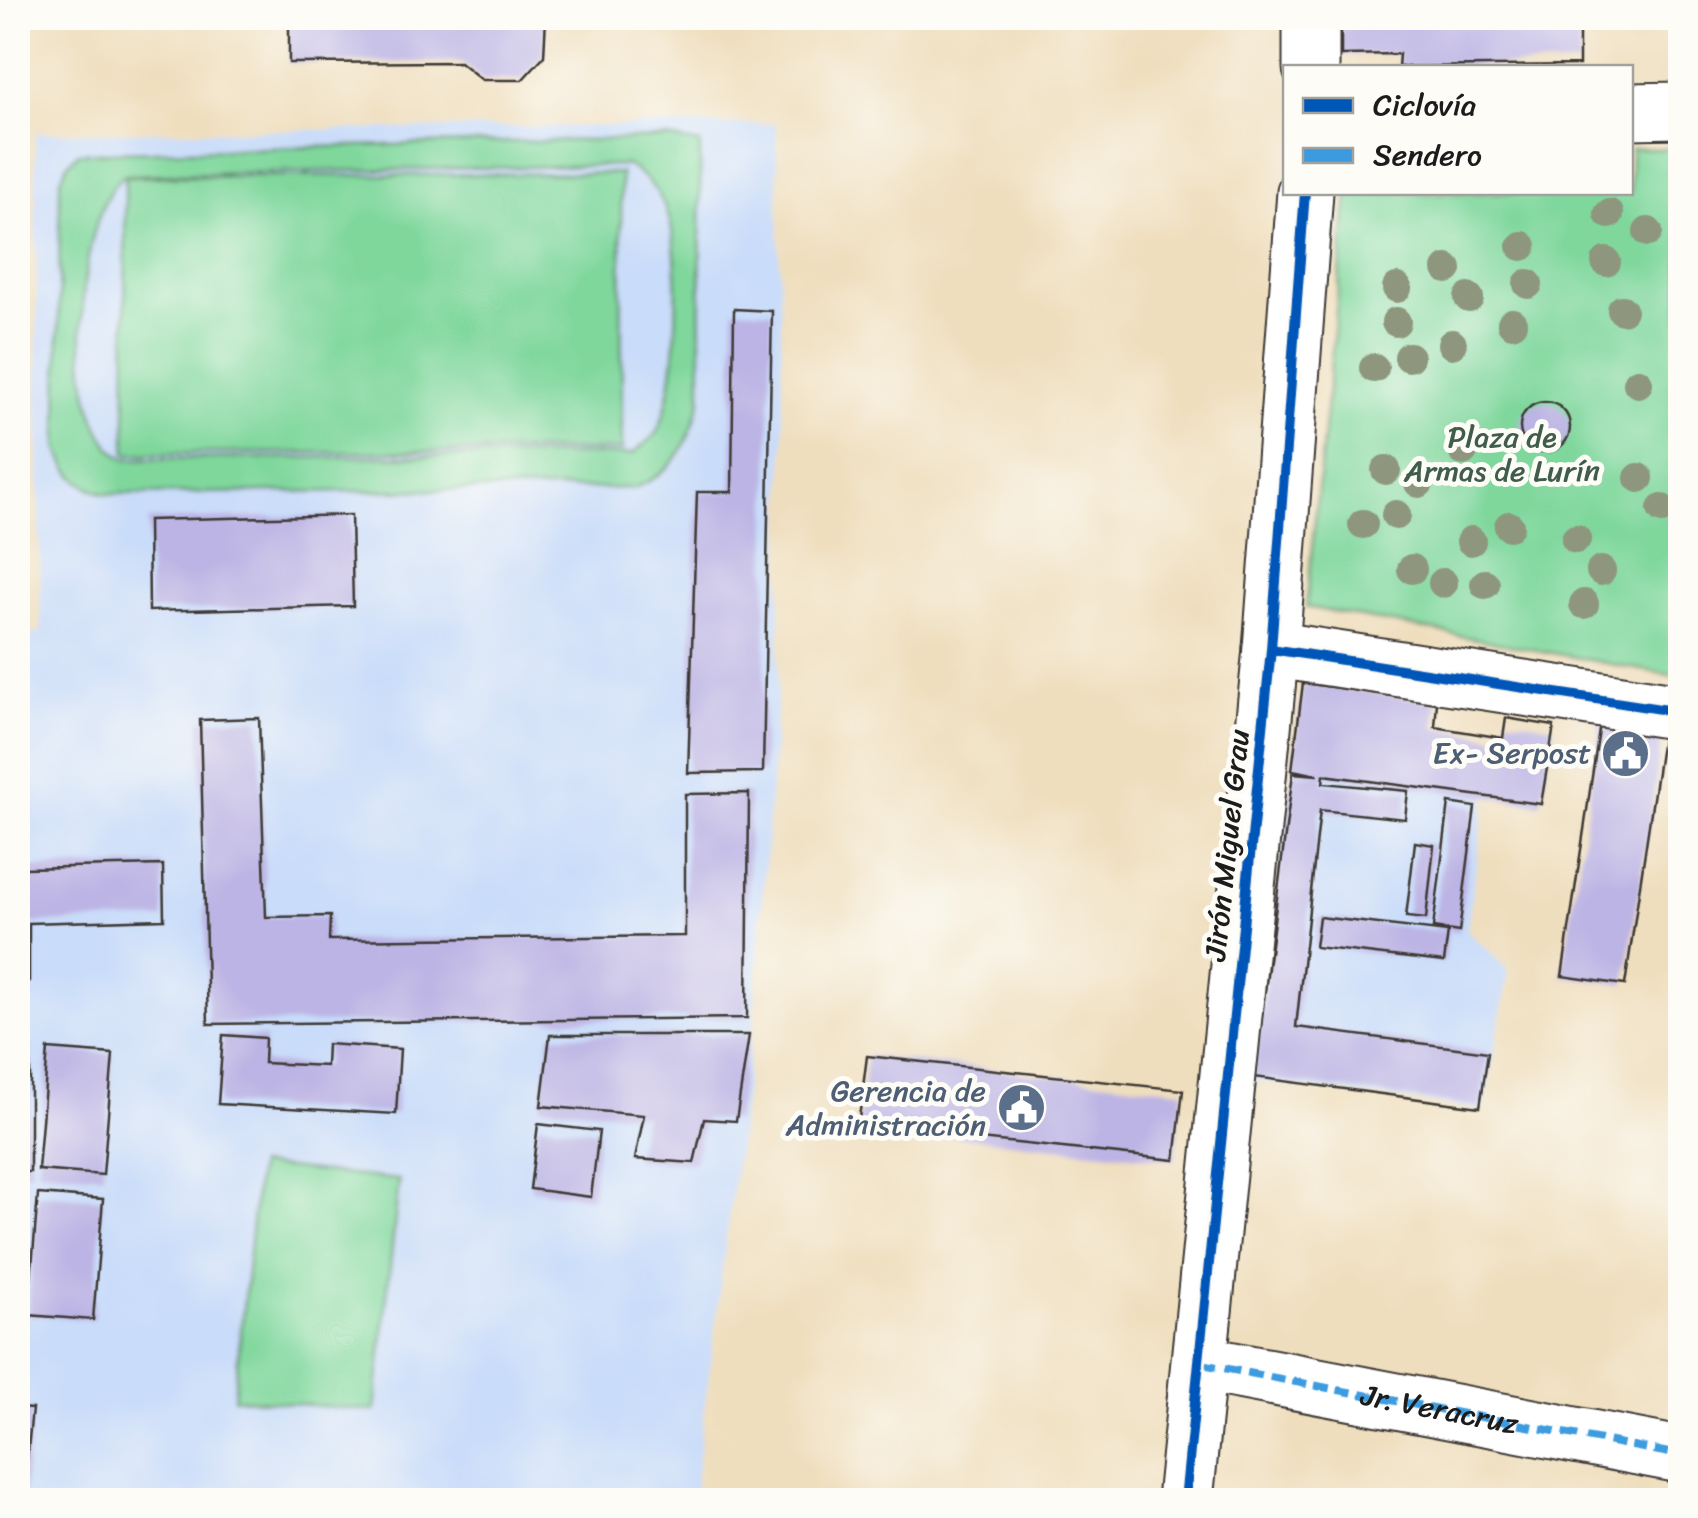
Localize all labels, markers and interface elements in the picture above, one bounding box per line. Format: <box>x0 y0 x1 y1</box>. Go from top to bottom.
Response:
legend <box>1283 65 1633 195</box>
text: Ciclovía <box>1373 78 1476 132</box>
text: Sendero <box>1373 128 1482 182</box>
park label: Plaza de Armas de Lurín <box>1403 410 1600 498</box>
street label: Jirón Miguel Grau <box>1188 726 1266 965</box>
place label: Ex- Serpost <box>1433 726 1591 780</box>
public building icon: Ex- Serpost <box>1600 727 1652 779</box>
place label: Gerencia de Administración <box>785 1064 986 1152</box>
public building icon: Gerencia de Administración <box>995 1082 1047 1134</box>
street label: Jr. Veracruz <box>1356 1368 1524 1451</box>

